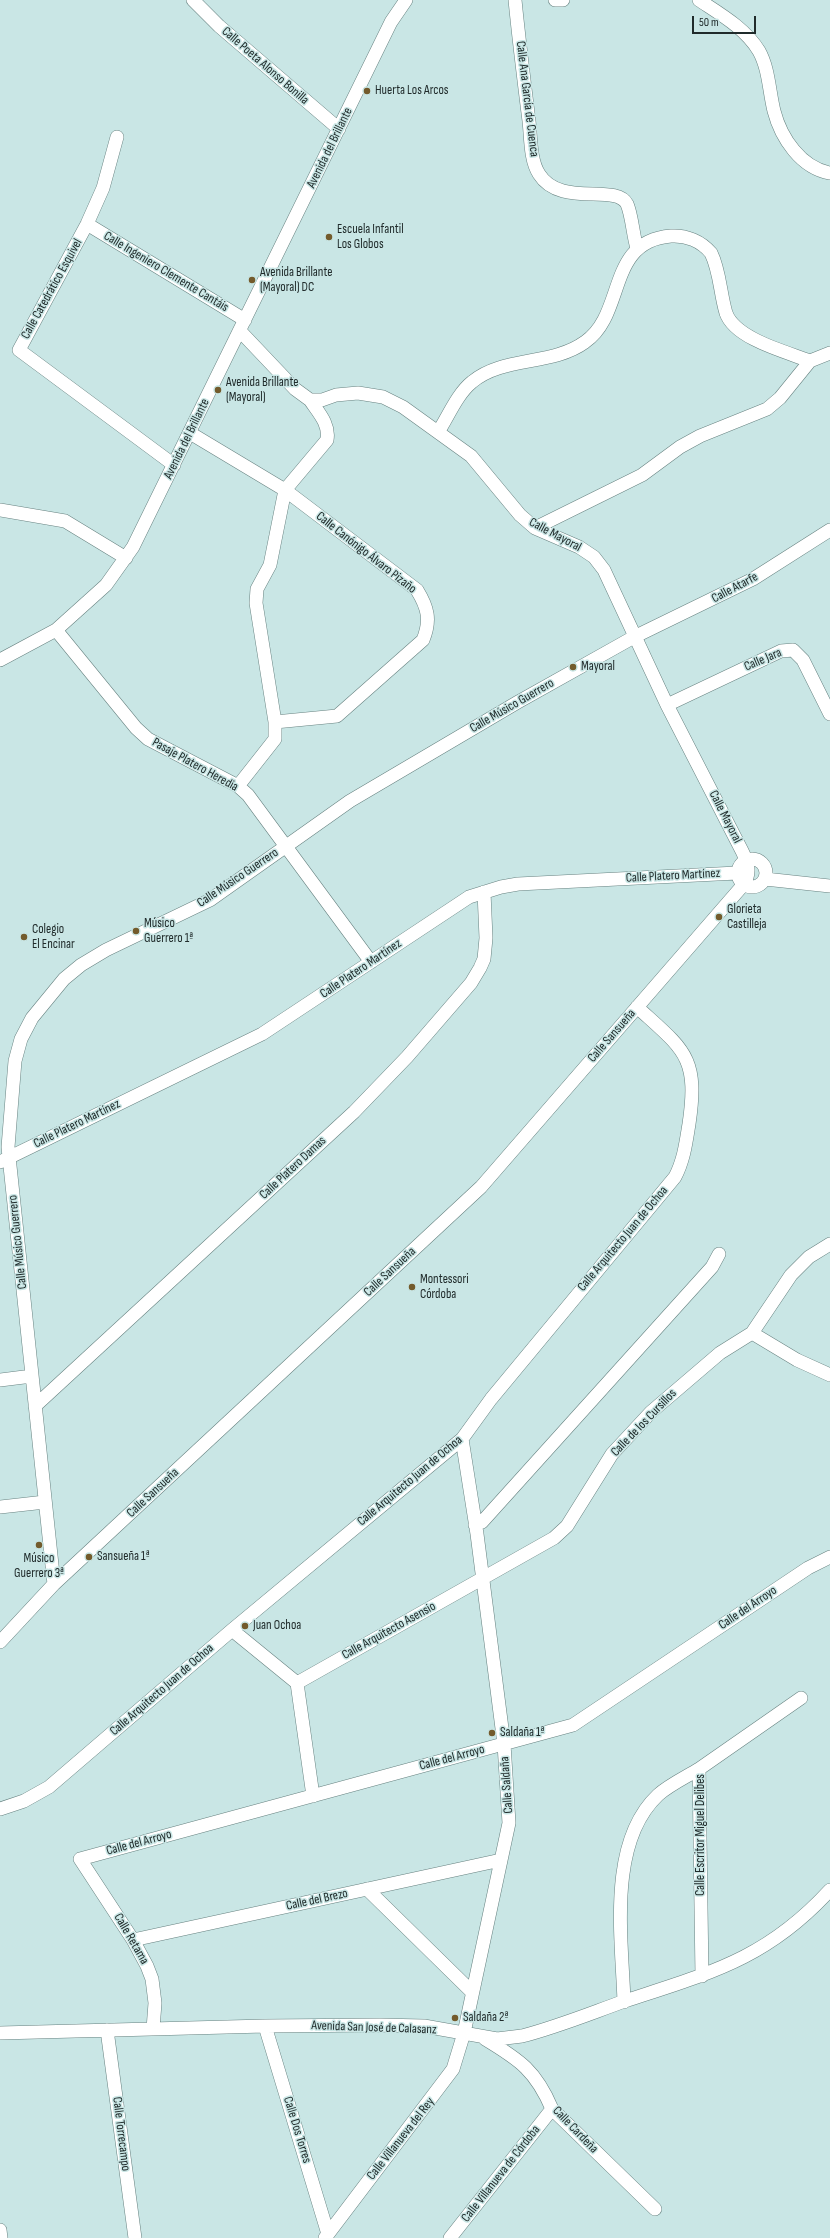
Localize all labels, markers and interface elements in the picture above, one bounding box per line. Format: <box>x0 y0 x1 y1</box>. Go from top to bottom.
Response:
scale bar <box>694 8 758 34</box>
text: 50 m <box>699 15 719 30</box>
street label: Calle Poeta Alonso Bonilla <box>218 24 312 108</box>
street label: Calle Ana García de Cuenca <box>512 40 542 158</box>
place label: Huerta Los Arcos <box>375 83 448 99</box>
marker: Huerta Los Arcos <box>362 86 372 96</box>
street label: Avenida del Brillante <box>304 105 356 191</box>
place label: Escuela Infantil Los Globos <box>337 222 404 253</box>
street label: Calle Ingeniero Clemente Cantáis <box>101 228 231 316</box>
marker: Escuela Infantil Los Globos <box>324 232 334 242</box>
street label: Calle Catedrático Esquivel <box>18 236 86 342</box>
place label: Avenida Brillante (Mayoral) DC <box>260 265 333 296</box>
marker: Avenida Brillante (Mayoral) DC <box>247 275 257 285</box>
place label: Avenida Brillante (Mayoral) <box>226 375 299 406</box>
marker: Avenida Brillante (Mayoral) <box>213 385 223 395</box>
street label: Avenida del Brillante <box>161 396 213 482</box>
street label: Calle Canónigo Álvaro Pizaño <box>313 509 419 597</box>
street label: Calle Mayoral <box>526 515 584 555</box>
street label: Calle Atarfe <box>709 569 761 607</box>
street label: Calle Jara <box>742 645 784 675</box>
place label: Mayoral <box>581 659 615 675</box>
marker: Mayoral <box>568 662 578 672</box>
street label: Calle Músico Guerrero <box>467 676 557 736</box>
street label: Pasaje Platero Heredia <box>149 735 241 795</box>
street label: Calle Mayoral <box>705 788 745 846</box>
street label: Calle Músico Guerrero <box>194 845 282 911</box>
street label: Calle Platero Martínez <box>625 866 721 886</box>
place label: Glorieta Castilleja <box>727 902 767 933</box>
marker: Glorieta Castilleja <box>714 912 724 922</box>
place label: Músico Guerrero 1ª <box>144 916 193 947</box>
place label: Colegio El Encinar <box>32 922 75 953</box>
marker: Músico Guerrero 1ª <box>131 926 141 936</box>
marker: Colegio El Encinar <box>19 932 29 942</box>
street label: Calle Platero Martínez <box>317 936 405 1002</box>
street label: Calle Sansueña <box>585 1006 639 1066</box>
street label: Calle Platero Martínez <box>31 1096 123 1152</box>
street label: Calle Platero Damas <box>256 1133 330 1203</box>
street label: Calle Arquitecto Juan de Ochoa <box>574 1183 672 1295</box>
street label: Calle Músico Guerrero <box>5 1194 31 1290</box>
street label: Calle Sansueña <box>361 1244 419 1300</box>
place label: Montessori Córdoba <box>420 1272 469 1303</box>
marker: Montessori Córdoba <box>407 1282 417 1292</box>
street label: Calle de los Cursillos <box>608 1386 680 1460</box>
street label: Calle Arquitecto Juan de Ochoa <box>354 1432 466 1530</box>
street label: Calle Sansueña <box>124 1465 182 1521</box>
marker: Músico Guerrero 3ª <box>34 1540 44 1550</box>
place label: Sansueña 1ª <box>97 1549 150 1565</box>
place label: Músico Guerrero 3ª <box>14 1551 64 1582</box>
marker: Sansueña 1ª <box>84 1552 94 1562</box>
street label: Calle del Arroyo <box>716 1583 780 1633</box>
street label: Calle Arquitecto Asensio <box>339 1599 439 1663</box>
place label: Juan Ochoa <box>253 1618 301 1634</box>
marker: Juan Ochoa <box>240 1621 250 1631</box>
street label: Calle Arquitecto Juan de Ochoa <box>107 1641 217 1739</box>
place label: Saldaña 1ª <box>500 1725 544 1741</box>
marker: Saldaña 1ª <box>487 1728 497 1738</box>
street label: Calle del Arroyo <box>418 1742 486 1774</box>
street label: Calle Saldaña <box>497 1756 517 1814</box>
street label: Calle Escritor Miguel Delibes <box>693 1774 709 1896</box>
street label: Calle del Arroyo <box>105 1827 173 1859</box>
street label: Calle del Brezo <box>285 1886 349 1914</box>
street label: Calle Retama <box>110 1911 152 1967</box>
place label: Saldaña 2ª <box>463 2010 508 2026</box>
marker: Saldaña 2ª <box>450 2013 460 2023</box>
street label: Avenida San José de Calasanz <box>311 2018 437 2038</box>
street label: Calle Dos Torres <box>279 2095 315 2165</box>
street label: Calle Villanueva del Rey <box>364 2095 438 2183</box>
street label: Calle Torrecampo <box>109 2096 133 2172</box>
street label: Calle Cardeña <box>549 2103 601 2157</box>
street label: Calle Villanueva de Córdoba <box>458 2123 544 2225</box>

